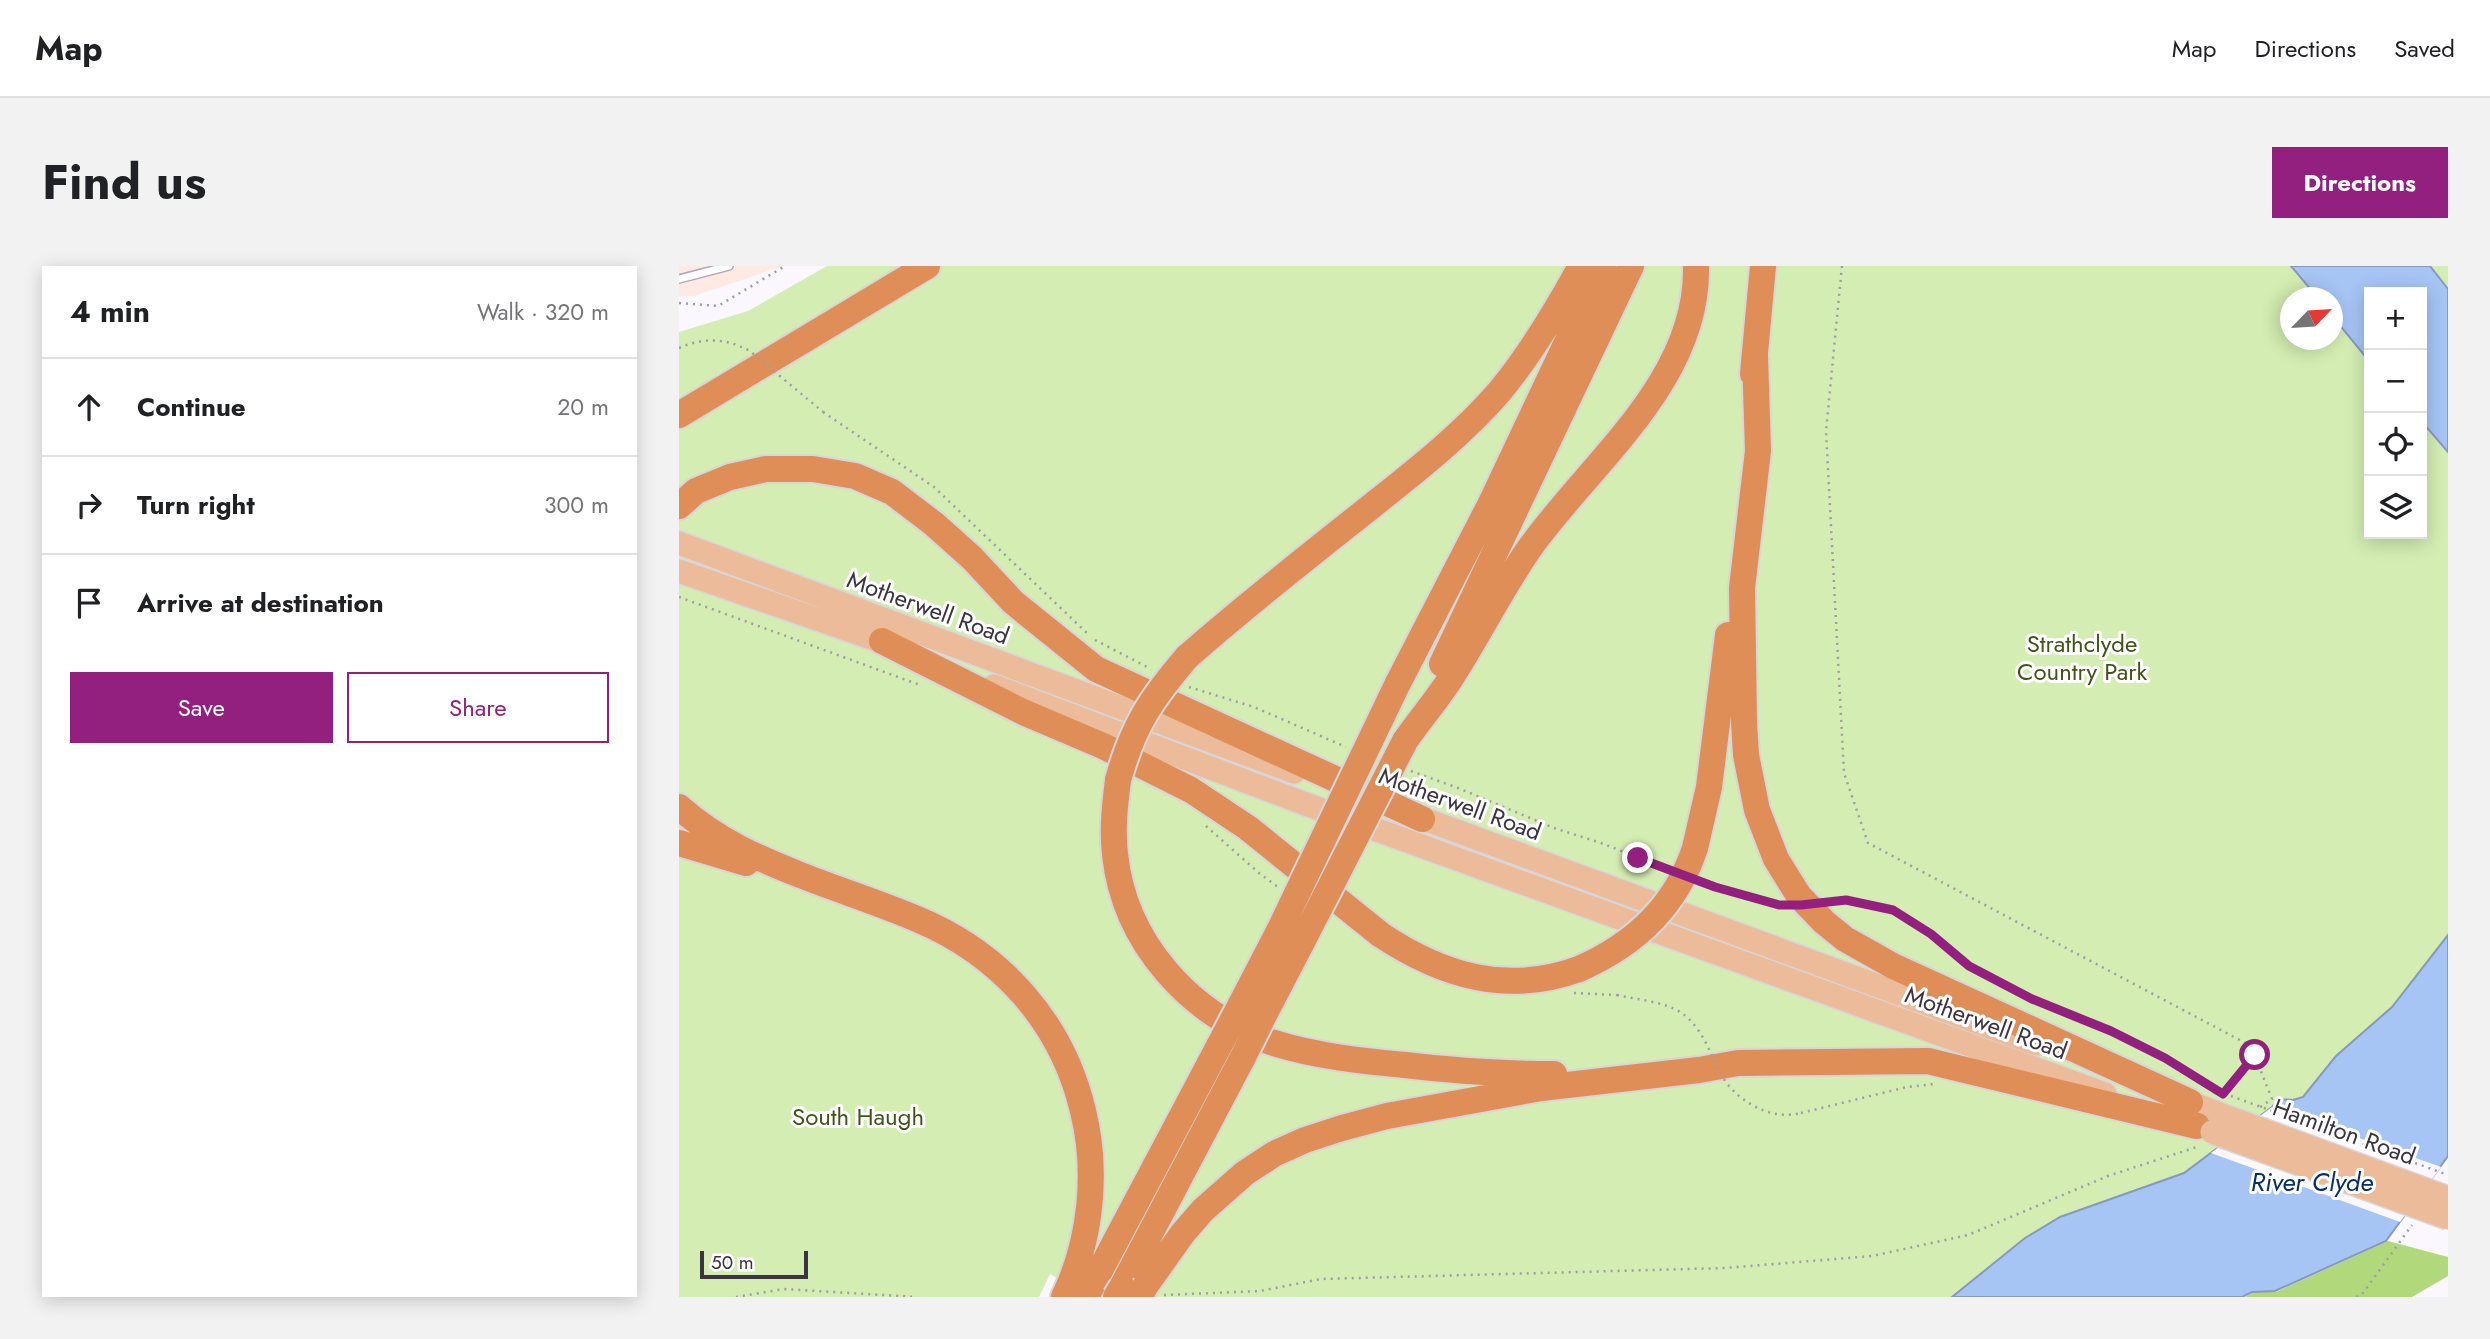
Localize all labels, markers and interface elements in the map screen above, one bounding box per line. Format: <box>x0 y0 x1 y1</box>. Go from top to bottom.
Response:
text: Map <box>35 25 103 72</box>
text: Map <box>2172 31 2217 66</box>
text: Directions <box>2255 31 2356 66</box>
text: Saved <box>2394 31 2455 66</box>
text: Find us <box>42 147 206 217</box>
button: Directions <box>2272 147 2448 218</box>
north arrow <box>2280 287 2343 350</box>
map controls <box>2364 287 2427 539</box>
button: + <box>2364 287 2427 350</box>
text: 4 min <box>70 290 150 333</box>
text: Walk · 320 m <box>477 295 609 329</box>
button: − <box>2364 350 2427 413</box>
icon: ahead <box>70 388 108 426</box>
text: Continue <box>137 388 246 426</box>
text: 20 m <box>557 390 609 424</box>
button: locate <box>2364 413 2427 476</box>
button: layers <box>2364 476 2427 539</box>
icon: right <box>70 486 108 524</box>
text: Turn right <box>137 486 255 524</box>
text: 300 m <box>544 488 609 522</box>
street label: Motherwell Road <box>842 562 1014 653</box>
icon: arrive <box>70 584 108 622</box>
text: Arrive at destination <box>137 584 384 622</box>
park label: Strathclyde Country Park <box>2017 626 2147 689</box>
button: Save <box>70 672 333 743</box>
button: Share <box>347 672 609 743</box>
street label: Motherwell Road <box>1374 758 1546 849</box>
route end <box>1622 842 1653 873</box>
street label: Motherwell Road <box>1900 977 2072 1068</box>
route start <box>2239 1039 2270 1070</box>
street label: Hamilton Road <box>2268 1089 2420 1174</box>
park label: South Haugh <box>792 1099 924 1134</box>
water label: River Clyde <box>2251 1163 2373 1201</box>
scale bar <box>700 1248 809 1280</box>
text: 50 m <box>711 1249 754 1276</box>

